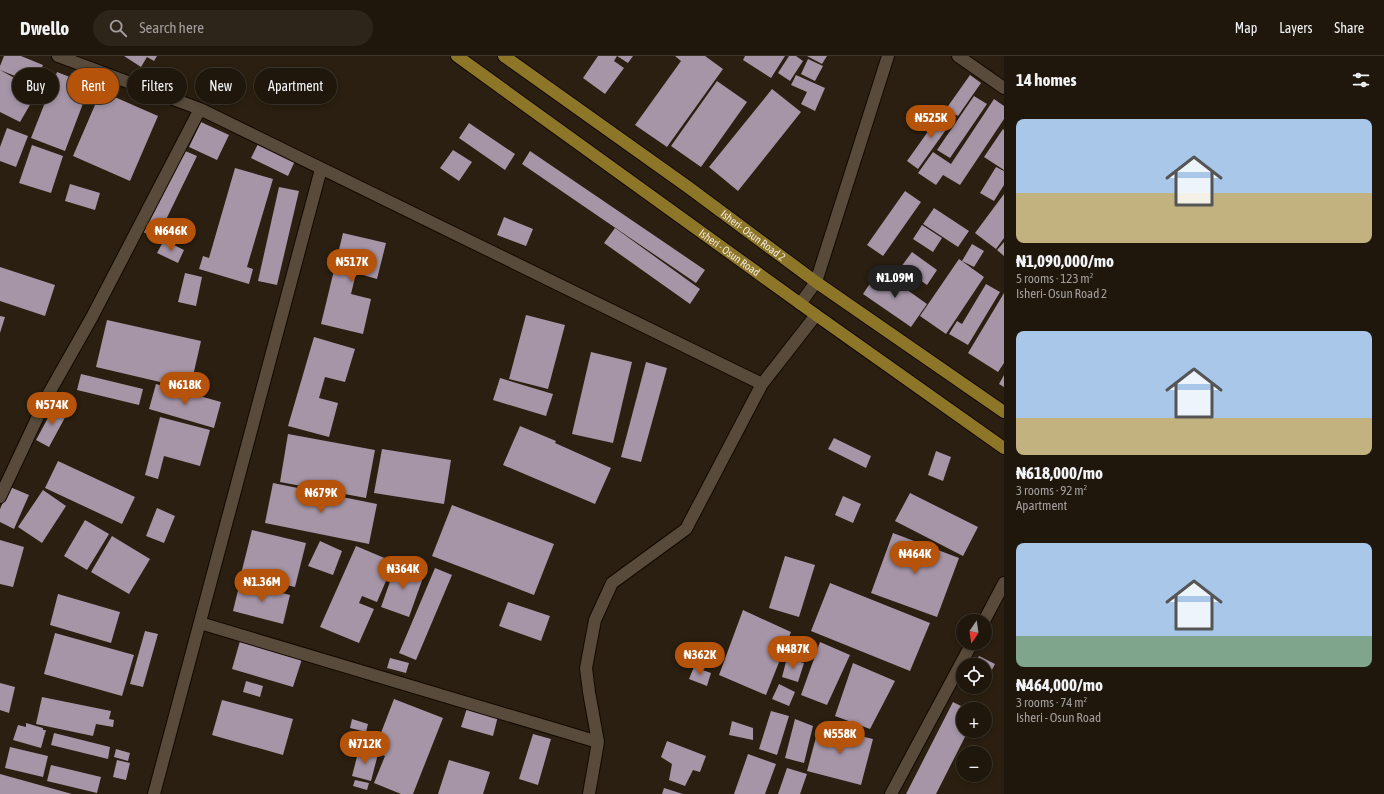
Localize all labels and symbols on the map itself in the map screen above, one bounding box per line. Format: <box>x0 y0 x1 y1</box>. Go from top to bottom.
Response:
pin: ₦525K <box>903 105 959 139</box>
street label: Isheri- Osun Road 2 <box>719 207 788 263</box>
pin: ₦646K <box>143 218 199 252</box>
street label: Isheri - Osun Road <box>697 227 762 279</box>
pin: ₦517K <box>324 249 380 283</box>
pin: ₦1.09M <box>862 265 928 299</box>
pin: ₦618K <box>157 372 213 406</box>
pin: ₦574K <box>24 392 80 426</box>
pin: ₦679K <box>293 480 349 514</box>
pin: ₦464K <box>887 541 943 575</box>
pin: ₦364K <box>375 556 431 590</box>
pin: ₦1.36M <box>229 569 295 603</box>
north arrow <box>956 614 992 650</box>
pin: ₦487K <box>765 636 821 670</box>
pin: ₦362K <box>672 642 728 676</box>
pin: ₦558K <box>812 721 868 755</box>
pin: ₦712K <box>337 731 393 765</box>

